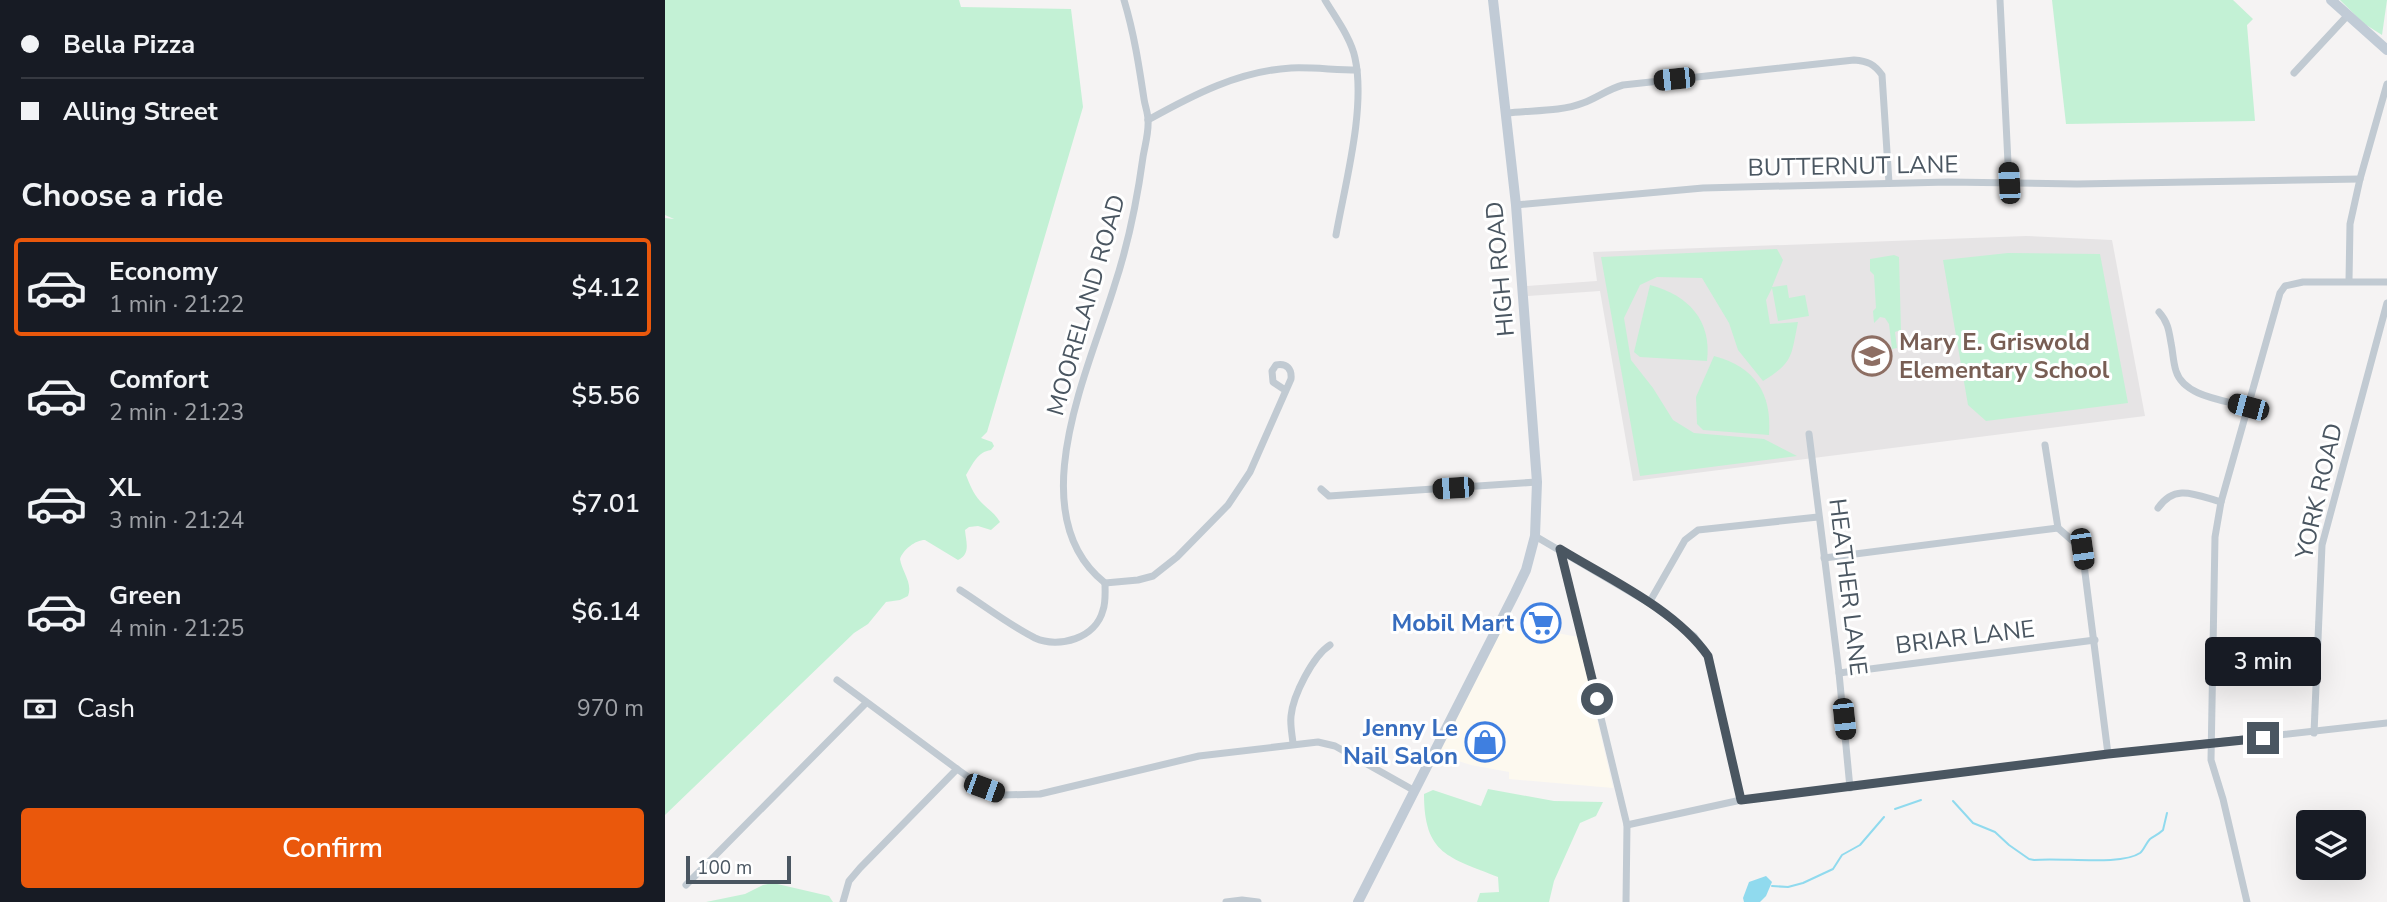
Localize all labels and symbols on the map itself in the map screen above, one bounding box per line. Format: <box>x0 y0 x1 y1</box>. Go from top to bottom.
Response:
car <box>1653 66 1696 92</box>
street label: BUTTERNUT LANE <box>1747 148 1959 184</box>
car <box>1998 161 2021 205</box>
street label: MOORELAND ROAD <box>1039 191 1133 419</box>
street label: HIGH ROAD <box>1478 200 1522 338</box>
place label: Mary E. Griswold Elementary School <box>1899 326 2110 386</box>
school or university icon: Mary E. Griswold Elementary School <box>1851 335 1893 377</box>
car <box>2225 391 2272 423</box>
street label: YORK ROAD <box>2288 420 2350 563</box>
car <box>1432 476 1475 500</box>
street label: HEATHER LANE <box>1821 497 1875 677</box>
car <box>2069 527 2096 571</box>
supermarket icon: Mobil Mart <box>1520 602 1562 644</box>
place label: Mobil Mart <box>1391 607 1515 639</box>
street label: BRIAR LANE <box>1894 613 2036 661</box>
callout: 3 min <box>2205 636 2321 686</box>
route start <box>1581 683 1613 715</box>
car <box>1832 697 1857 741</box>
place label: Jenny Le Nail Salon <box>1343 712 1458 772</box>
shop icon: Jenny Le Nail Salon <box>1464 721 1506 763</box>
route end <box>2247 722 2279 754</box>
car <box>961 771 1008 805</box>
scale bar <box>686 853 791 885</box>

